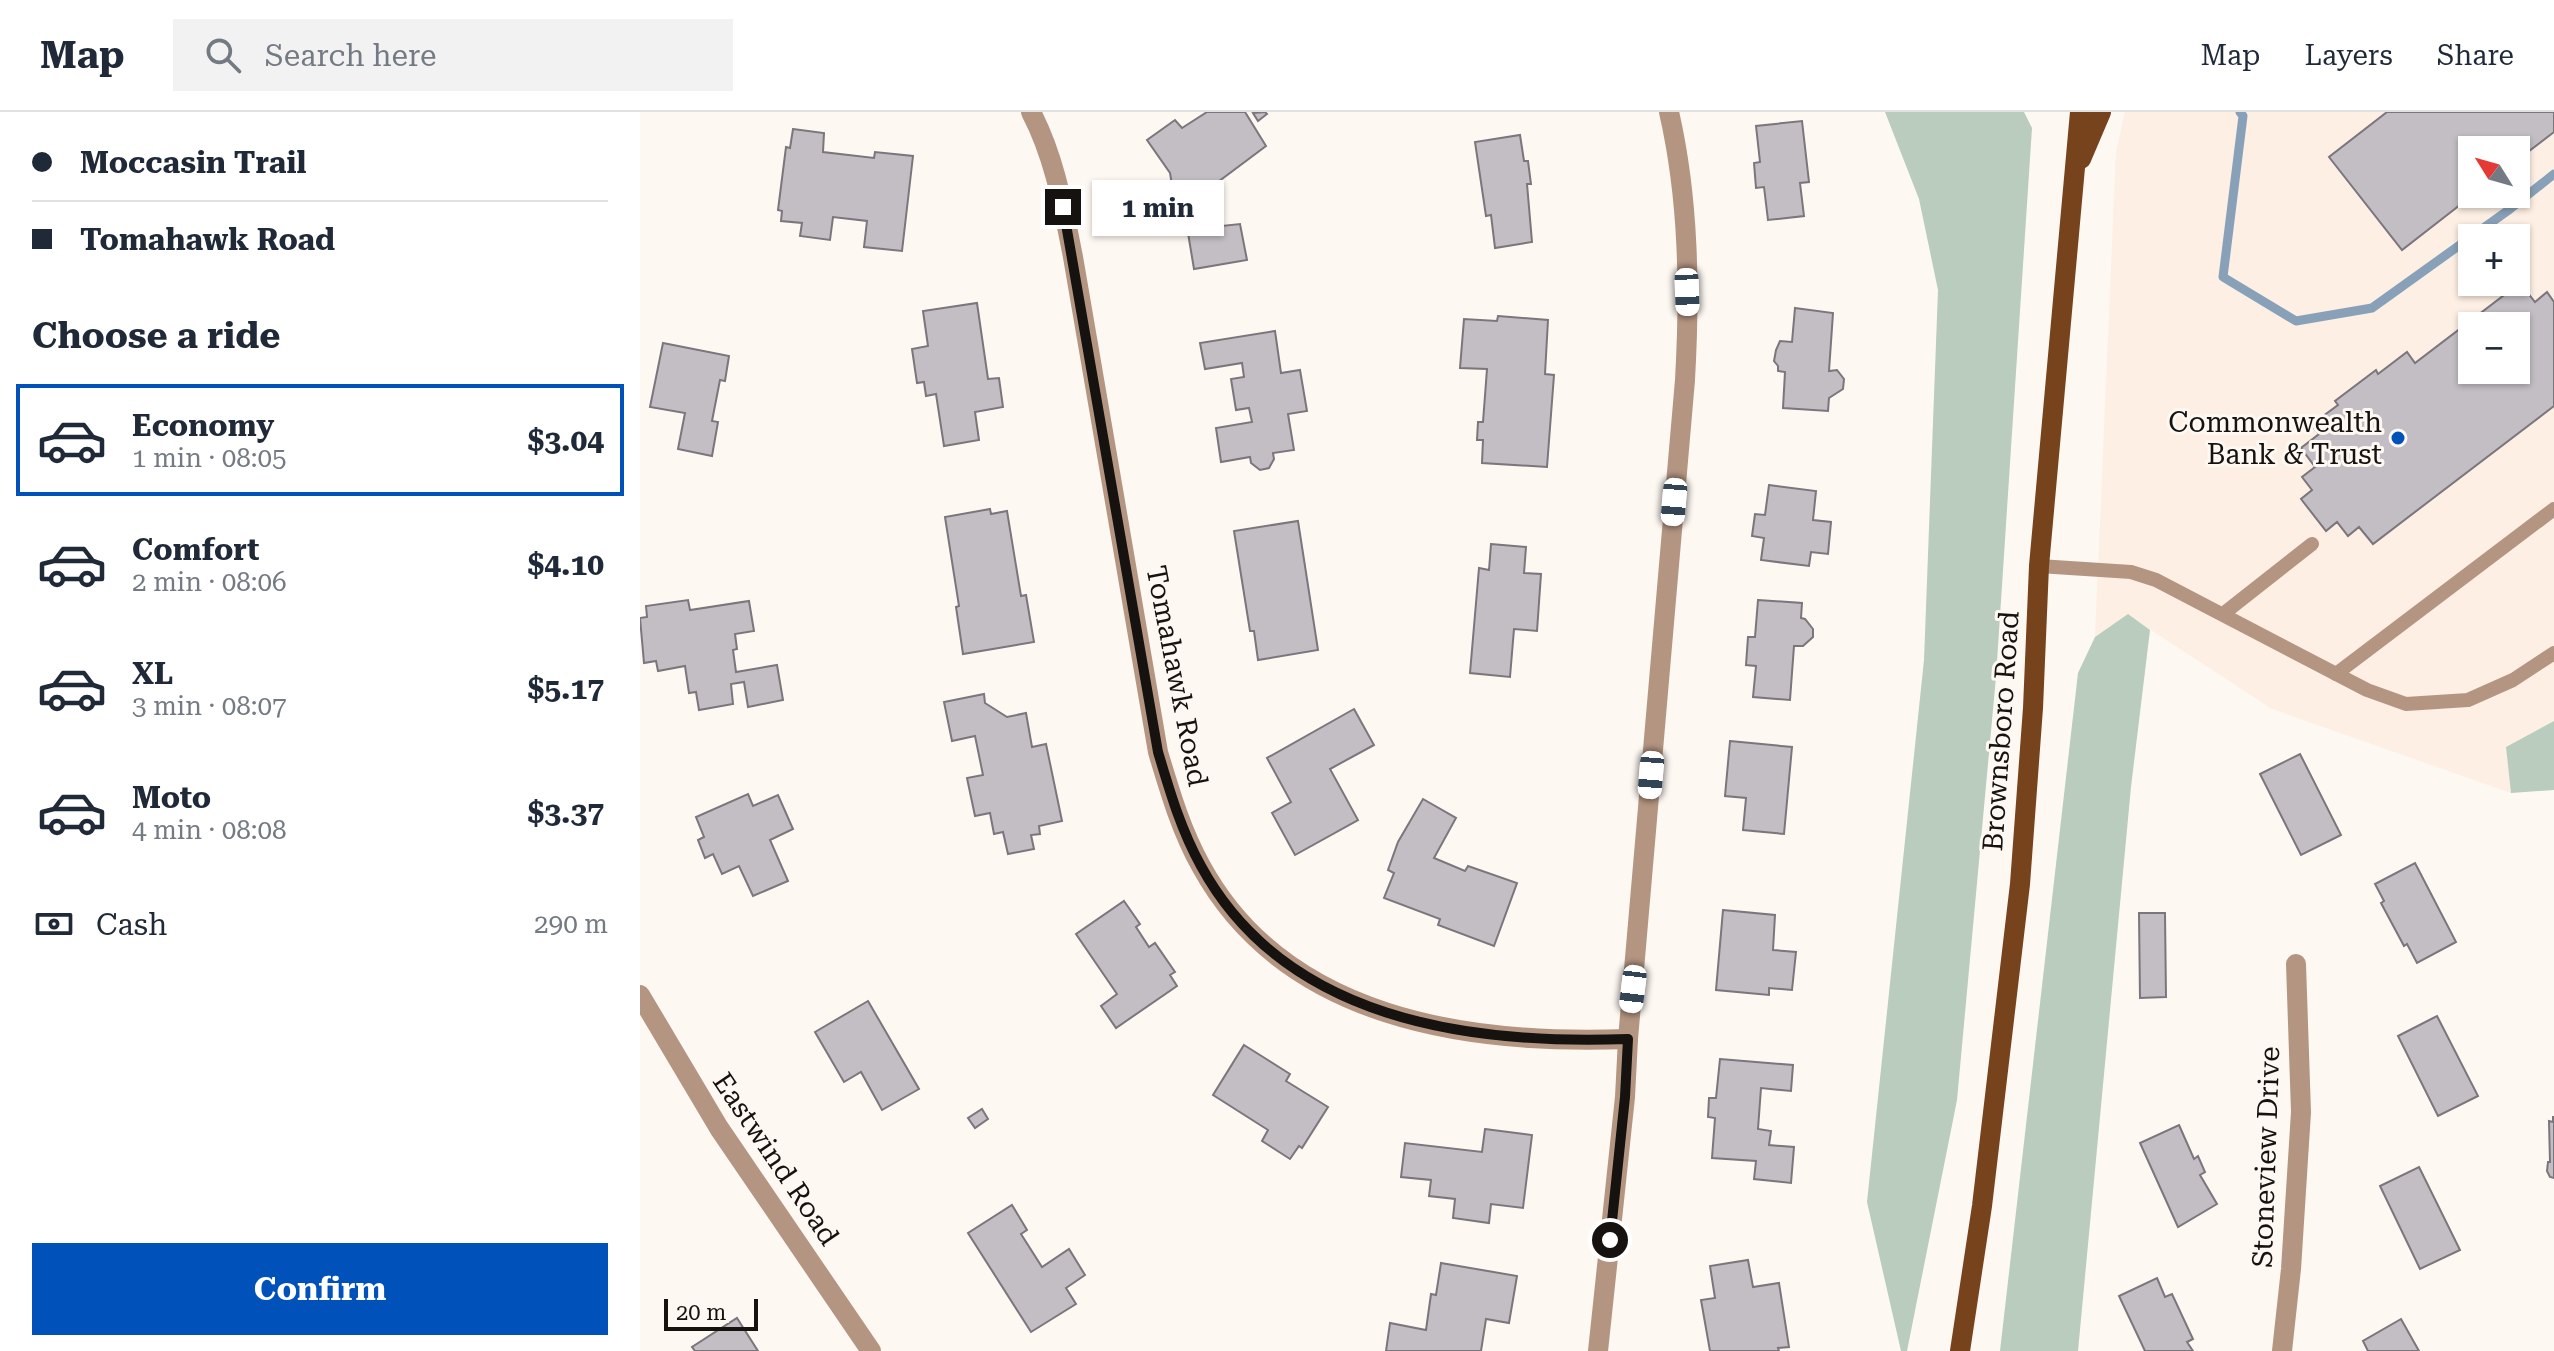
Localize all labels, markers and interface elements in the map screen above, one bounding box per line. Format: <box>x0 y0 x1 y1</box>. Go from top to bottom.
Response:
search box <box>173 19 733 91</box>
text: Map <box>40 33 125 77</box>
icon: search <box>201 33 245 77</box>
text: Search here <box>265 38 437 73</box>
text: Map <box>2201 39 2260 72</box>
text: Layers <box>2304 39 2393 72</box>
text: Share <box>2437 39 2514 72</box>
north arrow <box>2458 136 2530 208</box>
map controls <box>2458 136 2530 384</box>
text: Moccasin Trail <box>80 145 306 180</box>
callout: 1 min <box>1091 179 1223 235</box>
route end <box>1045 189 1081 225</box>
text: 1 min <box>1122 193 1194 223</box>
text: Tomahawk Road <box>80 222 335 257</box>
button: + <box>2458 224 2530 296</box>
car <box>1674 268 1700 316</box>
button: − <box>2458 312 2530 384</box>
text: Choose a ride <box>32 315 280 357</box>
icon: car <box>36 404 108 476</box>
place label: Commonwealth Bank & Trust <box>2168 406 2382 471</box>
text: Economy <box>132 408 274 443</box>
text: $3.04 <box>527 423 604 458</box>
marker: Commonwealth Bank & Trust <box>2389 429 2407 447</box>
text: 1 min · 08:05 <box>132 443 287 473</box>
car <box>1660 477 1688 527</box>
icon: car <box>36 528 108 600</box>
text: Comfort <box>132 532 259 567</box>
text: $4.10 <box>527 547 604 582</box>
street label: Tomahawk Road <box>1139 563 1215 789</box>
text: 2 min · 08:06 <box>132 567 287 597</box>
street label: Brownsboro Road <box>1976 610 2026 852</box>
icon: car <box>36 652 108 724</box>
text: XL <box>132 656 173 691</box>
text: $5.17 <box>527 671 604 706</box>
text: 3 min · 08:07 <box>132 691 287 721</box>
car <box>1637 750 1665 800</box>
icon: car <box>36 776 108 848</box>
text: Moto <box>132 780 211 815</box>
text: $3.37 <box>527 795 604 830</box>
text: 4 min · 08:08 <box>132 815 287 845</box>
icon: cash <box>32 902 76 946</box>
text: Cash <box>96 907 167 942</box>
text: 290 m <box>534 909 608 939</box>
car <box>1618 964 1648 1014</box>
street label: Stoneview Drive <box>2246 1046 2286 1268</box>
street label: Eastwind Road <box>706 1066 846 1252</box>
route start <box>1592 1222 1628 1258</box>
button: Confirm <box>32 1243 608 1335</box>
scale bar <box>664 1295 758 1331</box>
text: 20 m <box>676 1300 726 1325</box>

